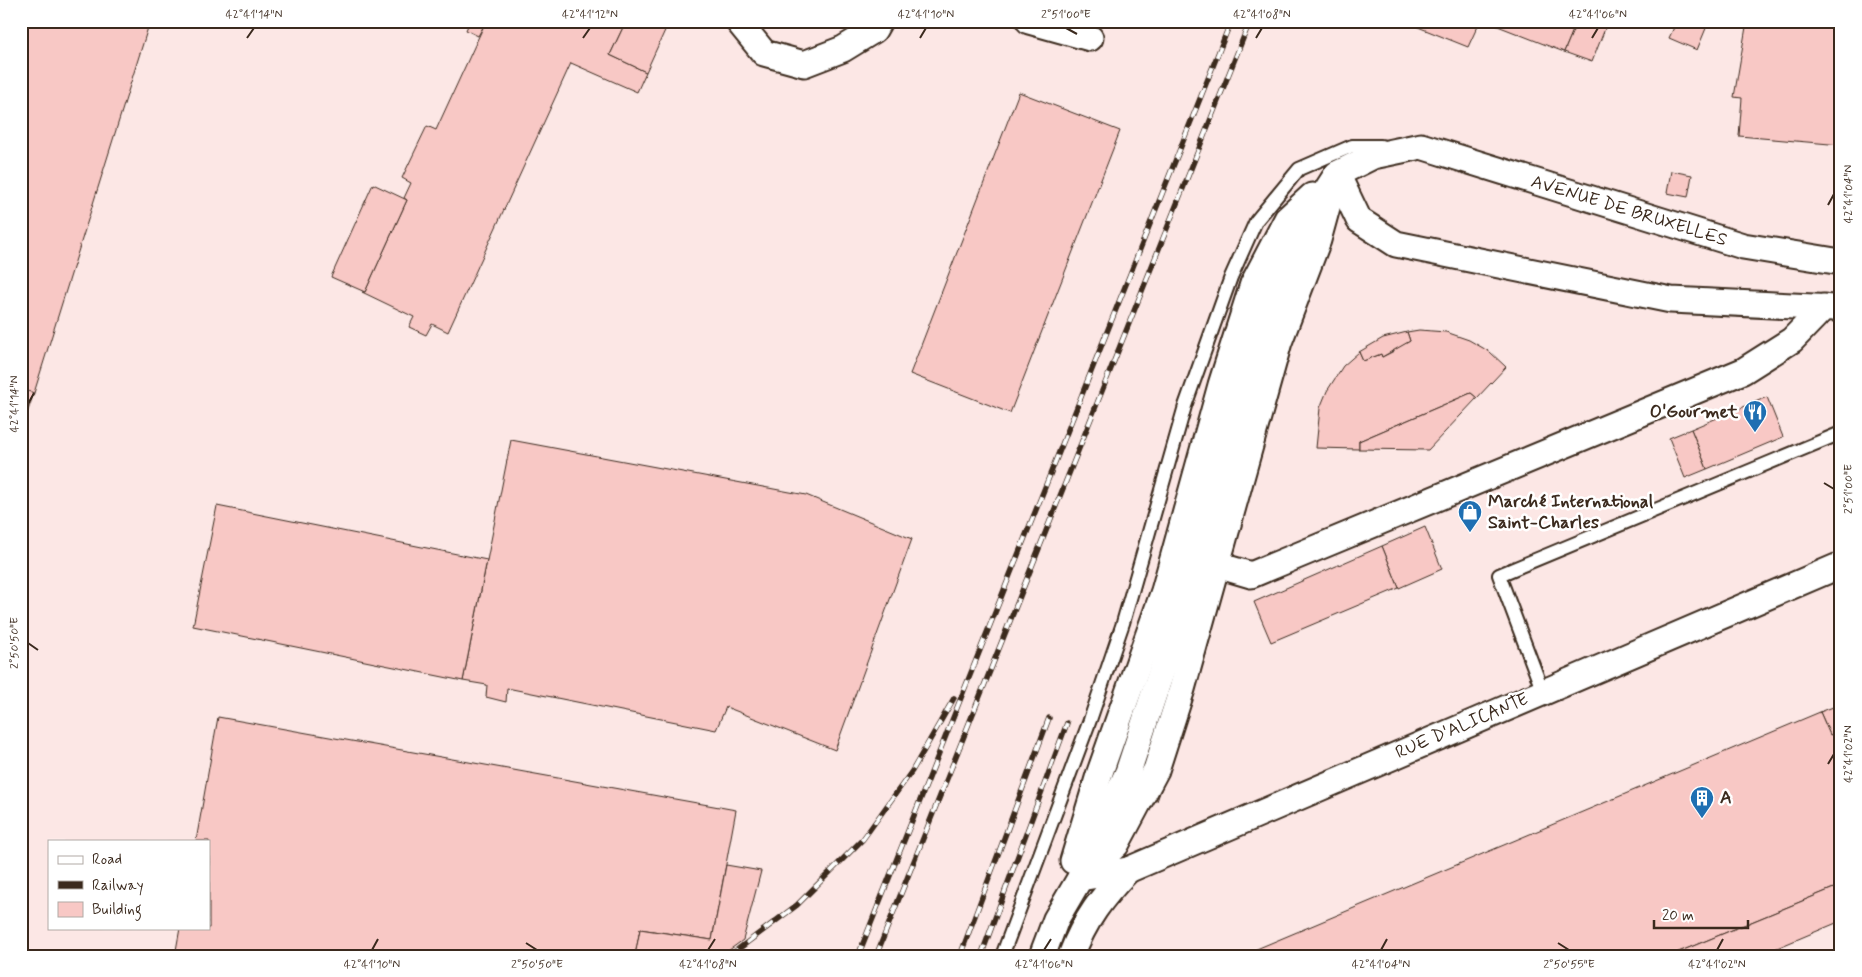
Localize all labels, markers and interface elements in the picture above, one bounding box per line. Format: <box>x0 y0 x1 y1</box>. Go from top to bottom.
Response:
text: 42°41'14"N <box>225 7 283 23</box>
text: 42°41'12"N <box>562 7 618 23</box>
text: 42°41'10"N <box>898 7 954 23</box>
text: 2°51'00"E <box>1041 7 1091 23</box>
text: 42°41'08"N <box>1233 7 1291 23</box>
text: 42°41'06"N <box>1569 7 1627 23</box>
text: 42°41'04"N <box>1841 165 1857 223</box>
street label: AVENUE DE BRUXELLES <box>1528 170 1730 252</box>
text: 42°41'14"N <box>7 375 23 433</box>
restaurant icon: O'Gourmet <box>1742 399 1768 433</box>
place label: O'Gourmet <box>1650 400 1738 424</box>
text: 2°51'00"E <box>1841 464 1857 514</box>
place label: Marché International Saint-Charles <box>1488 490 1654 535</box>
shop icon: Marché International Saint-Charles <box>1457 499 1483 533</box>
text: 2°50'50"E <box>7 617 23 669</box>
street label: RUE D'ALICANTE <box>1392 687 1532 765</box>
text: 42°41'02"N <box>1841 725 1857 783</box>
building icon: A <box>1689 785 1715 819</box>
place label: A <box>1720 786 1732 810</box>
legend <box>48 840 210 930</box>
text: Road <box>92 850 122 870</box>
text: Railway <box>92 876 144 896</box>
scale bar <box>1654 897 1748 929</box>
text: Building <box>92 900 142 921</box>
text: 20 m <box>1662 906 1694 926</box>
text: 42°41'10"N <box>344 957 400 973</box>
text: 2°50'50"E <box>511 957 563 973</box>
text: 42°41'08"N <box>679 957 737 973</box>
text: 42°41'06"N <box>1015 957 1073 973</box>
text: 42°41'04"N <box>1352 957 1410 973</box>
text: 2°50'55"E <box>1543 957 1595 973</box>
text: 42°41'02"N <box>1688 957 1746 973</box>

